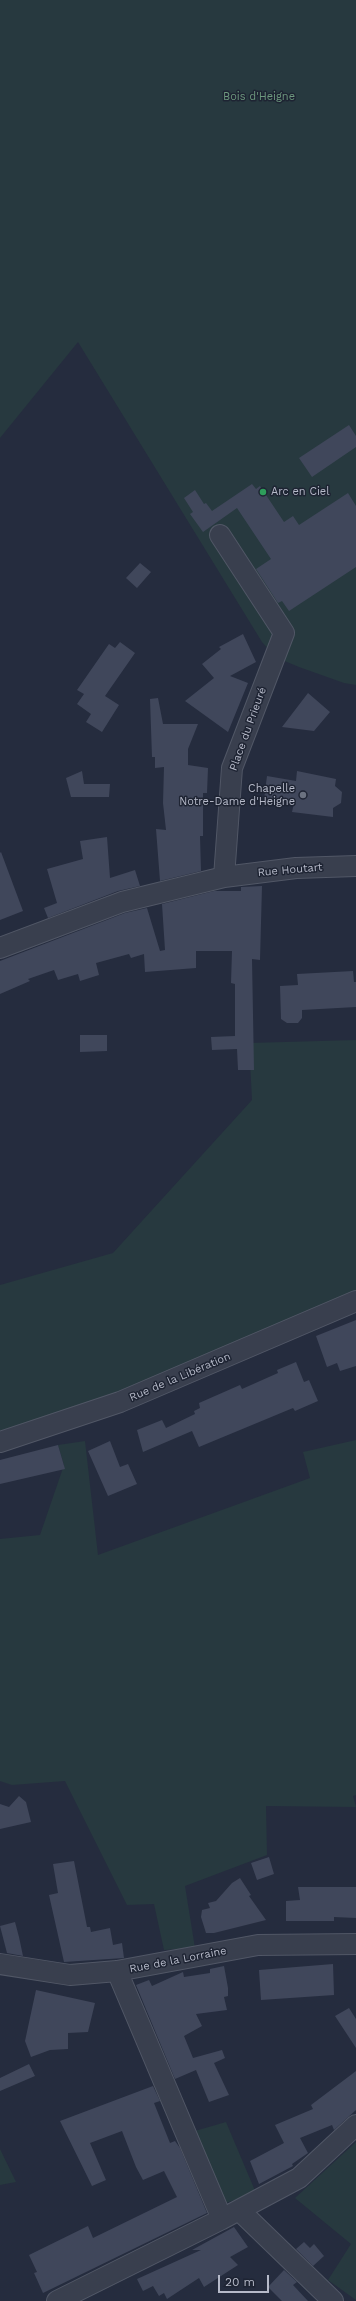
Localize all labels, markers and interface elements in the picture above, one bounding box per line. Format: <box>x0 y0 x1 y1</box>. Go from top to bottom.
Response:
park label: Bois d'Heigne <box>223 90 295 104</box>
place label: Arc en Ciel <box>271 485 330 499</box>
marker: Arc en Ciel <box>258 487 268 497</box>
street label: Place du Prieuré <box>227 685 269 773</box>
place label: Chapelle Notre-Dame d'Heigne <box>179 782 295 808</box>
marker: Chapelle Notre-Dame d'Heigne <box>298 790 308 800</box>
street label: Rue Houtart <box>257 861 323 879</box>
street label: Rue de la Libération <box>128 1350 232 1404</box>
street label: Rue de la Lorraine <box>128 1944 228 1976</box>
scale bar <box>220 2267 271 2293</box>
text: 20 m <box>225 2275 255 2289</box>

